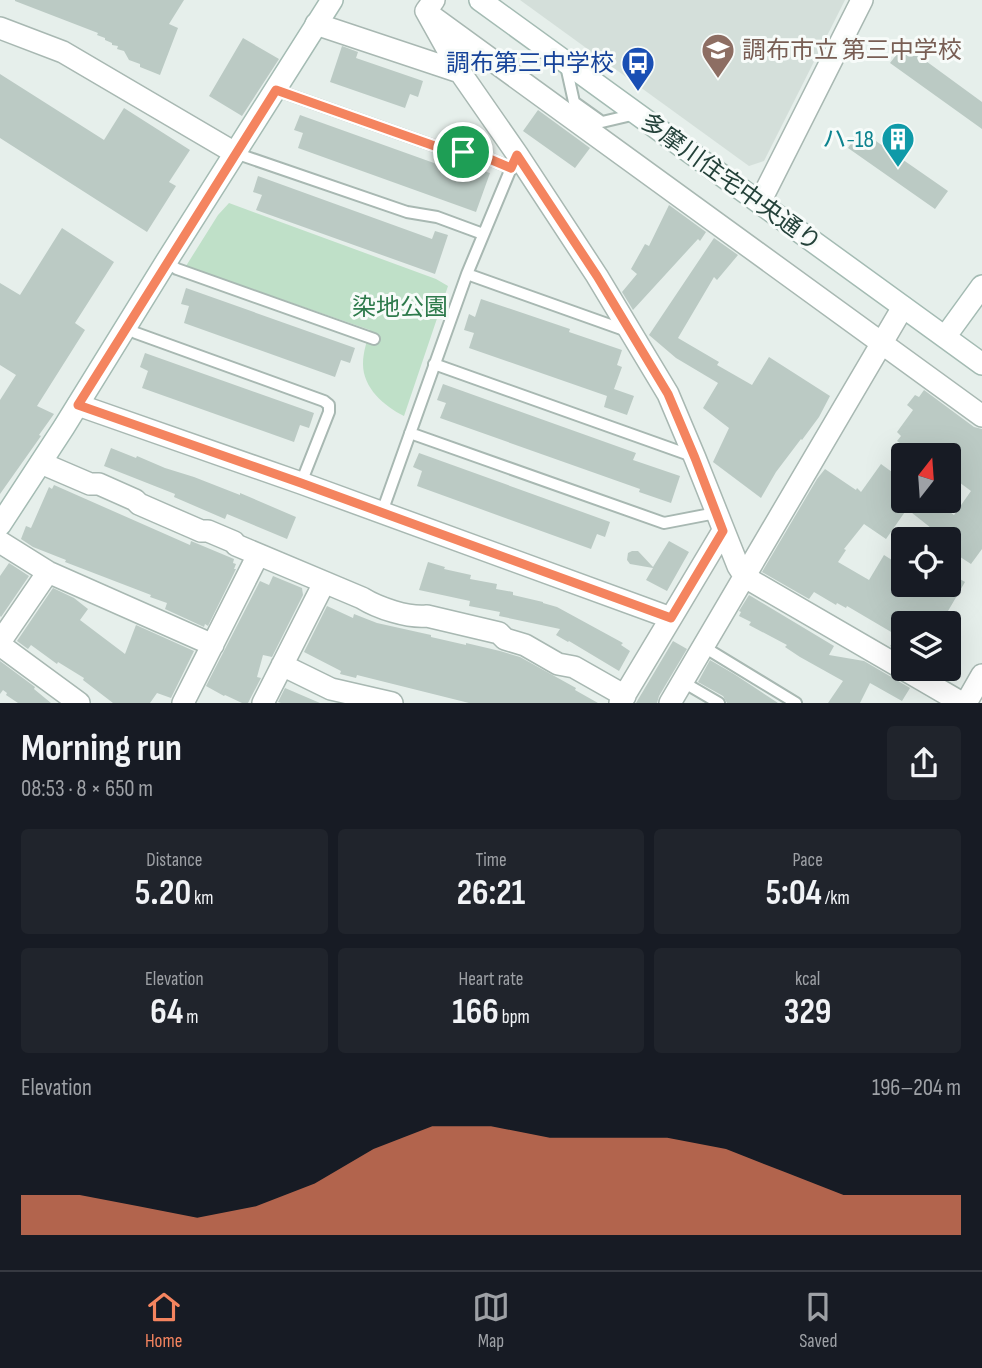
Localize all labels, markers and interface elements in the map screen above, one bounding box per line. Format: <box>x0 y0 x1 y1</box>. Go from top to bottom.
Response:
school or university icon: 調布市立 第三中学校 <box>699 31 737 80</box>
place label: 調布市立 第三中学校 <box>742 36 962 65</box>
bus stop icon: 調布第三中学校 <box>619 44 657 93</box>
place label: 調布第三中学校 <box>446 49 614 78</box>
street label: 多摩川住宅中央通り <box>635 107 827 258</box>
building icon: ハ-18 <box>879 120 917 169</box>
pin <box>433 122 493 182</box>
place label: ハ-18 <box>822 125 874 154</box>
icon: arrive <box>444 133 482 171</box>
park label: 染地公園 <box>352 293 448 322</box>
north arrow <box>891 443 961 513</box>
map controls <box>891 443 961 681</box>
button: locate <box>891 527 961 597</box>
button: layers <box>891 611 961 681</box>
text: Morning run <box>21 726 182 771</box>
button: share <box>887 726 961 800</box>
text: 08:53 · 8 × 650 m <box>21 775 153 803</box>
text: Distance <box>146 849 202 872</box>
text: Time <box>475 849 507 872</box>
text: Pace <box>793 849 823 872</box>
text: 5.20 <box>135 872 191 915</box>
text: 26:21 <box>457 872 525 915</box>
text: 5:04 <box>766 872 822 915</box>
text: km <box>191 887 214 910</box>
text: /km <box>822 887 850 910</box>
text: Elevation <box>145 968 204 991</box>
text: Heart rate <box>459 968 523 991</box>
text: kcal <box>795 968 820 991</box>
text: 64 <box>150 991 183 1034</box>
text: 166 <box>452 991 499 1034</box>
text: 329 <box>784 991 831 1034</box>
text: m <box>183 1006 199 1029</box>
text: bpm <box>499 1006 530 1029</box>
text: Elevation <box>21 1074 92 1102</box>
text: 196–204 m <box>872 1074 961 1102</box>
tab: Home <box>145 1288 183 1353</box>
tab: Map <box>472 1288 510 1353</box>
tab: Saved <box>799 1288 837 1353</box>

